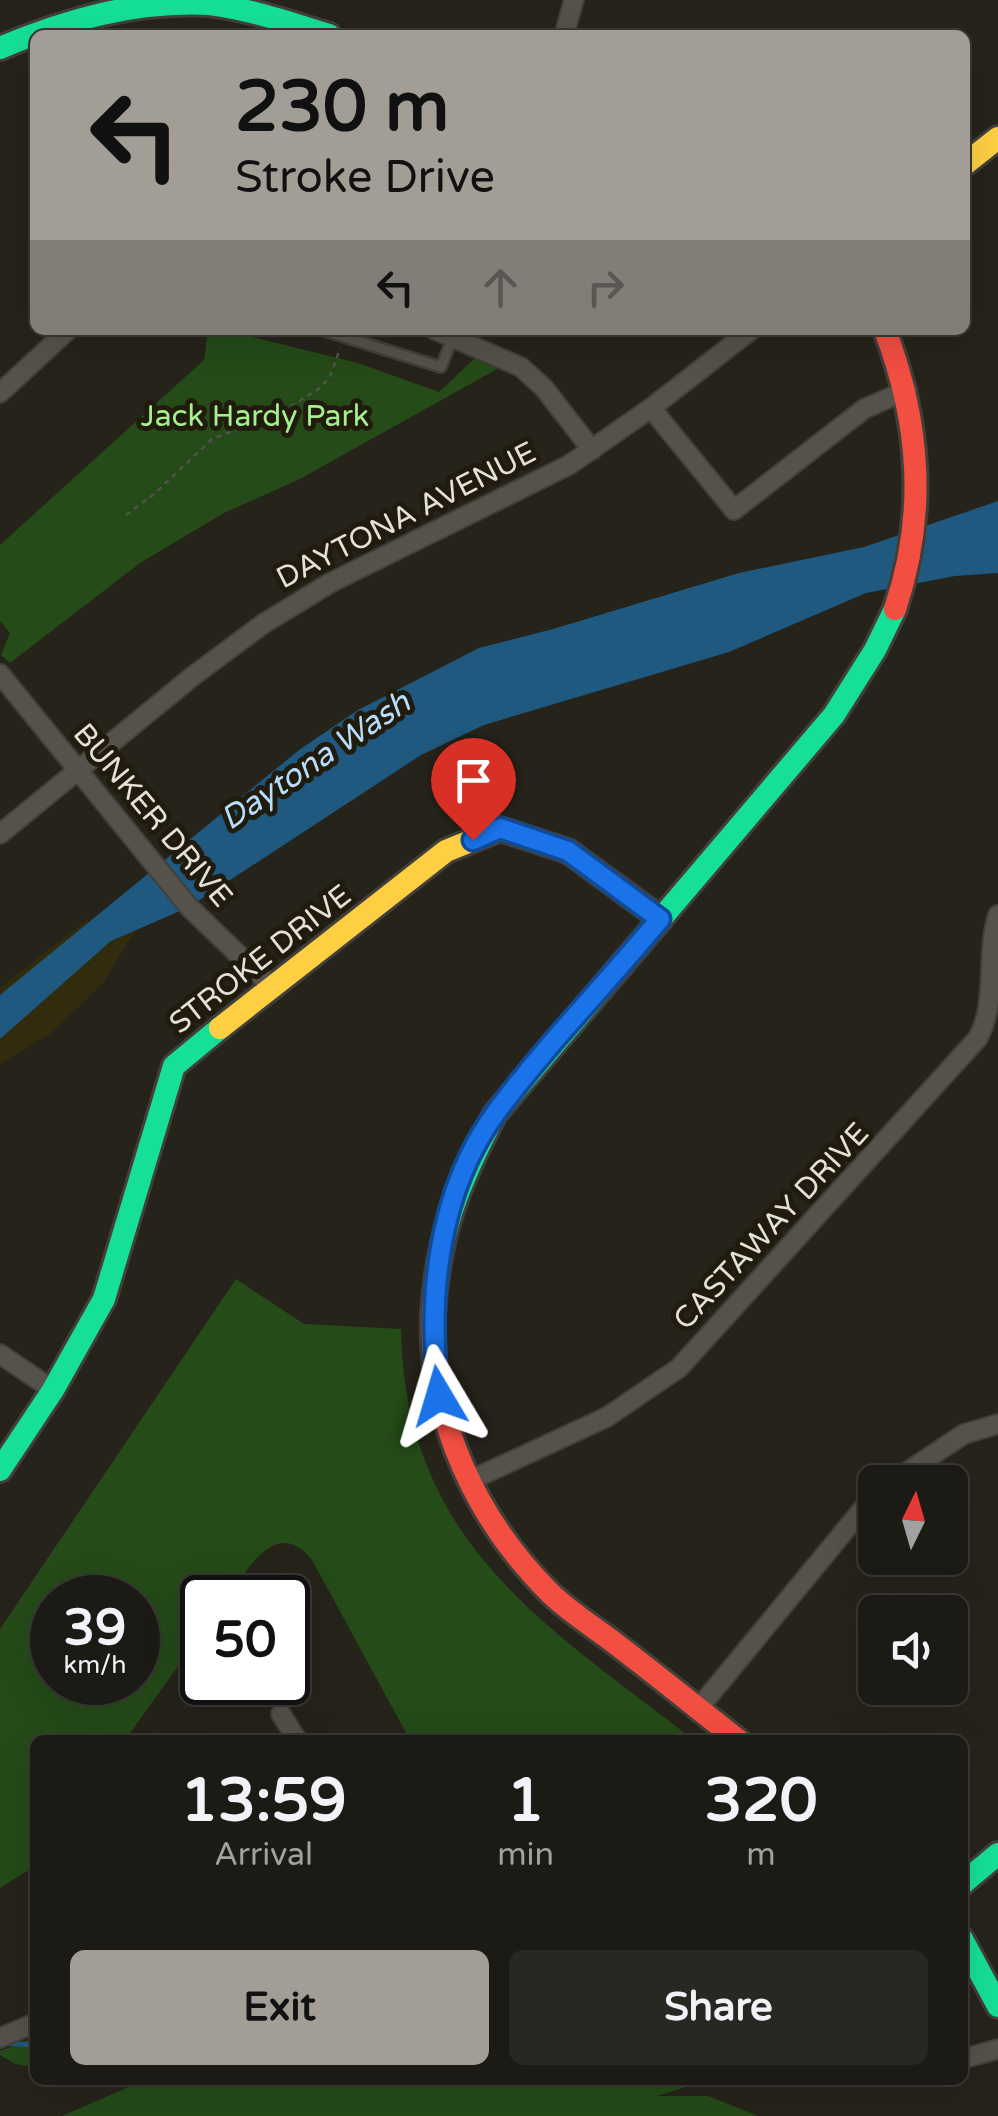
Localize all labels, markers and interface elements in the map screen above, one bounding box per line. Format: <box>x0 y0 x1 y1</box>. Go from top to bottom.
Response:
text: 230 m <box>235 66 449 150</box>
icon: left <box>70 70 200 200</box>
text: Stroke Drive <box>235 151 495 205</box>
icon: left <box>368 260 423 315</box>
icon: ahead <box>473 260 528 315</box>
icon: right <box>578 260 633 315</box>
park label: Jack Hardy Park <box>141 398 369 435</box>
street label: DAYTONA AVENUE <box>270 434 542 597</box>
water label: Daytona Wash <box>214 683 419 838</box>
street label: BUNKER DRIVE <box>65 716 240 915</box>
pin <box>431 738 516 841</box>
icon: arrive <box>446 753 501 808</box>
street label: STROKE DRIVE <box>162 877 359 1042</box>
street label: CASTAWAY DRIVE <box>666 1115 877 1338</box>
position arrow <box>387 1344 491 1448</box>
north arrow <box>858 1465 968 1575</box>
map controls <box>858 1465 968 1705</box>
speed limit sign: 50 <box>180 1575 310 1705</box>
button: sound <box>858 1595 968 1705</box>
text: 39 <box>64 1598 126 1658</box>
text: km/h <box>64 1650 126 1680</box>
text: 13:59 <box>180 1765 347 1837</box>
text: 1 <box>507 1765 544 1837</box>
text: 320 <box>704 1765 818 1837</box>
text: Arrival <box>214 1836 313 1874</box>
text: min <box>497 1836 554 1874</box>
text: m <box>746 1836 776 1874</box>
button: Exit <box>70 1950 489 2065</box>
button: Share <box>509 1950 928 2065</box>

